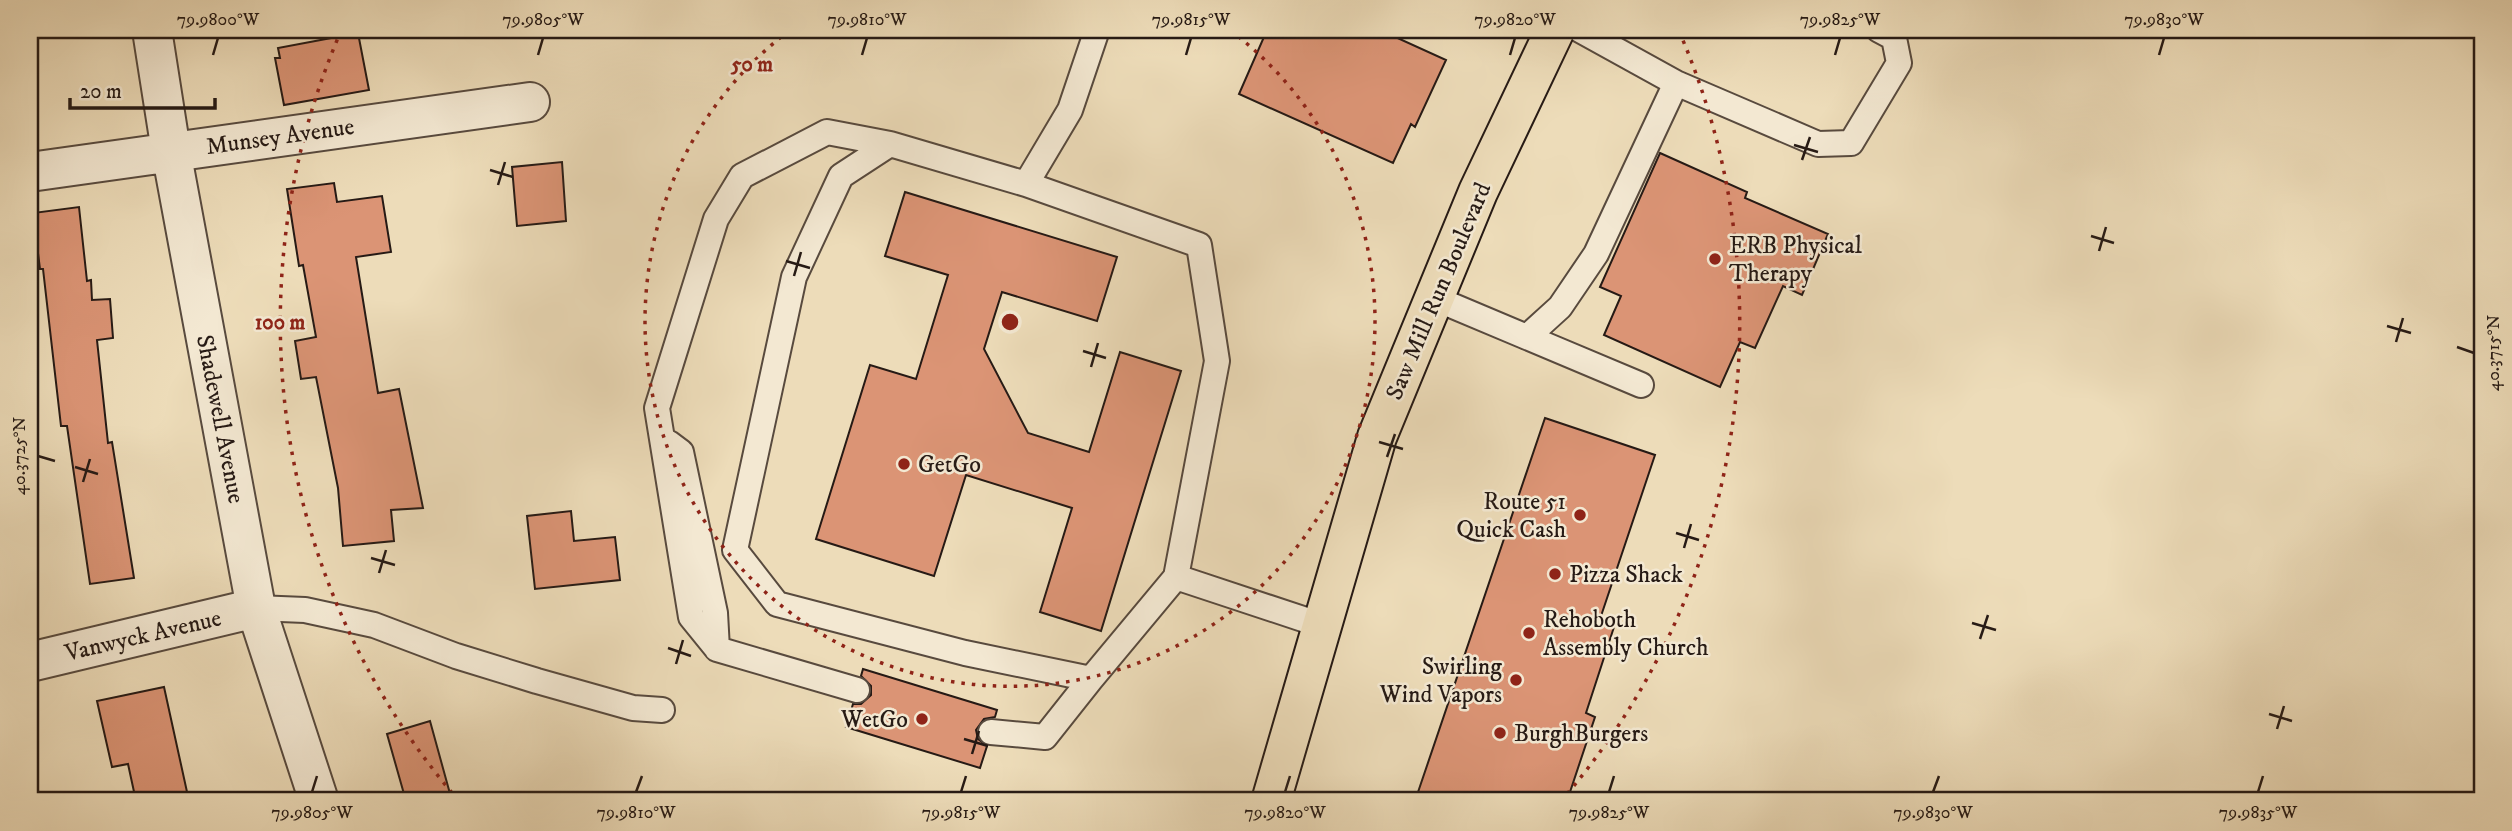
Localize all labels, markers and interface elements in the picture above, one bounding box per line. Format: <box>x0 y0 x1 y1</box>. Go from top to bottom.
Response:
text: 79.9800°W <box>177 9 260 31</box>
text: 79.9805°W <box>502 9 584 31</box>
text: 79.9810°W <box>827 9 907 31</box>
text: 79.9815°W <box>1152 9 1231 31</box>
text: 79.9820°W <box>1474 9 1556 31</box>
text: 79.9825°W <box>1800 9 1881 31</box>
text: 79.9830°W <box>2124 9 2204 31</box>
text: 50 m <box>730 52 773 78</box>
scale bar <box>70 66 215 110</box>
text: 20 m <box>80 79 122 105</box>
street label: Munsey Avenue <box>204 112 356 162</box>
street label: Saw Mill Run Boulevard <box>1380 178 1498 405</box>
place label: ERB Physical Therapy <box>1729 231 1863 289</box>
marker: ERB Physical Therapy <box>1707 251 1723 267</box>
text: 100 m <box>255 310 305 336</box>
centre of rings <box>998 310 1022 334</box>
text: 40.3715°N <box>2483 315 2505 391</box>
street label: Shadewell Avenue <box>189 332 251 506</box>
text: 40.3725°N <box>9 416 31 495</box>
place label: GetGo <box>918 450 981 480</box>
marker: GetGo <box>896 456 912 472</box>
place label: Route 51 Quick Cash <box>1456 487 1566 545</box>
marker: Route 51 Quick Cash <box>1572 507 1588 523</box>
place label: Pizza Shack <box>1569 560 1683 590</box>
marker: Pizza Shack <box>1547 566 1563 582</box>
street label: Vanwyck Avenue <box>61 603 224 669</box>
place label: Rehoboth Assembly Church <box>1543 605 1709 663</box>
marker: Rehoboth Assembly Church <box>1521 625 1537 641</box>
place label: Swirling Wind Vapors <box>1379 652 1502 710</box>
marker: Swirling Wind Vapors <box>1508 672 1524 688</box>
place label: WetGo <box>840 705 908 735</box>
marker: WetGo <box>914 711 930 727</box>
place label: BurghBurgers <box>1514 719 1648 749</box>
marker: BurghBurgers <box>1492 725 1508 741</box>
text: 79.9805°W <box>271 802 353 824</box>
text: 79.9810°W <box>596 802 676 824</box>
text: 79.9815°W <box>922 802 1001 824</box>
text: 79.9820°W <box>1244 802 1326 824</box>
text: 79.9825°W <box>1569 802 1650 824</box>
text: 79.9830°W <box>1893 802 1973 824</box>
text: 79.9835°W <box>2219 802 2298 824</box>

